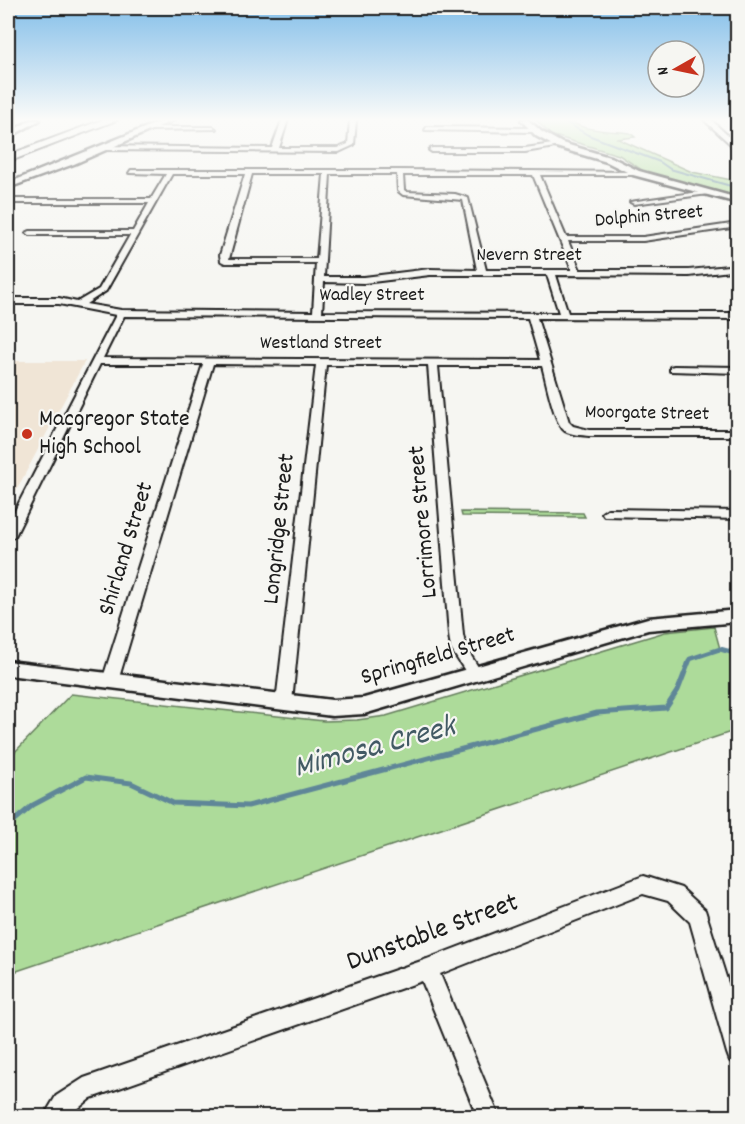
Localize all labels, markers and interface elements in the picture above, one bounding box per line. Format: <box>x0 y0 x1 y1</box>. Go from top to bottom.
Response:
north arrow <box>646 39 706 99</box>
text: N <box>652 65 676 77</box>
street label: Dolphin Street <box>594 198 704 236</box>
street label: Nevern Street <box>476 242 582 270</box>
street label: Wadley Street <box>319 282 425 310</box>
street label: Westland Street <box>260 330 382 358</box>
street label: Moorgate Street <box>585 399 709 429</box>
place label: Macgregor State High School <box>39 403 190 465</box>
marker: Macgregor State High School <box>20 427 34 441</box>
street label: Lorrimore Street <box>400 444 448 600</box>
street label: Longridge Street <box>255 452 305 606</box>
street label: Shirland Street <box>91 478 163 620</box>
street label: Springfield Street <box>357 619 519 695</box>
water label: Mimosa Creek <box>289 705 464 793</box>
street label: Dunstable Street <box>341 884 525 984</box>

